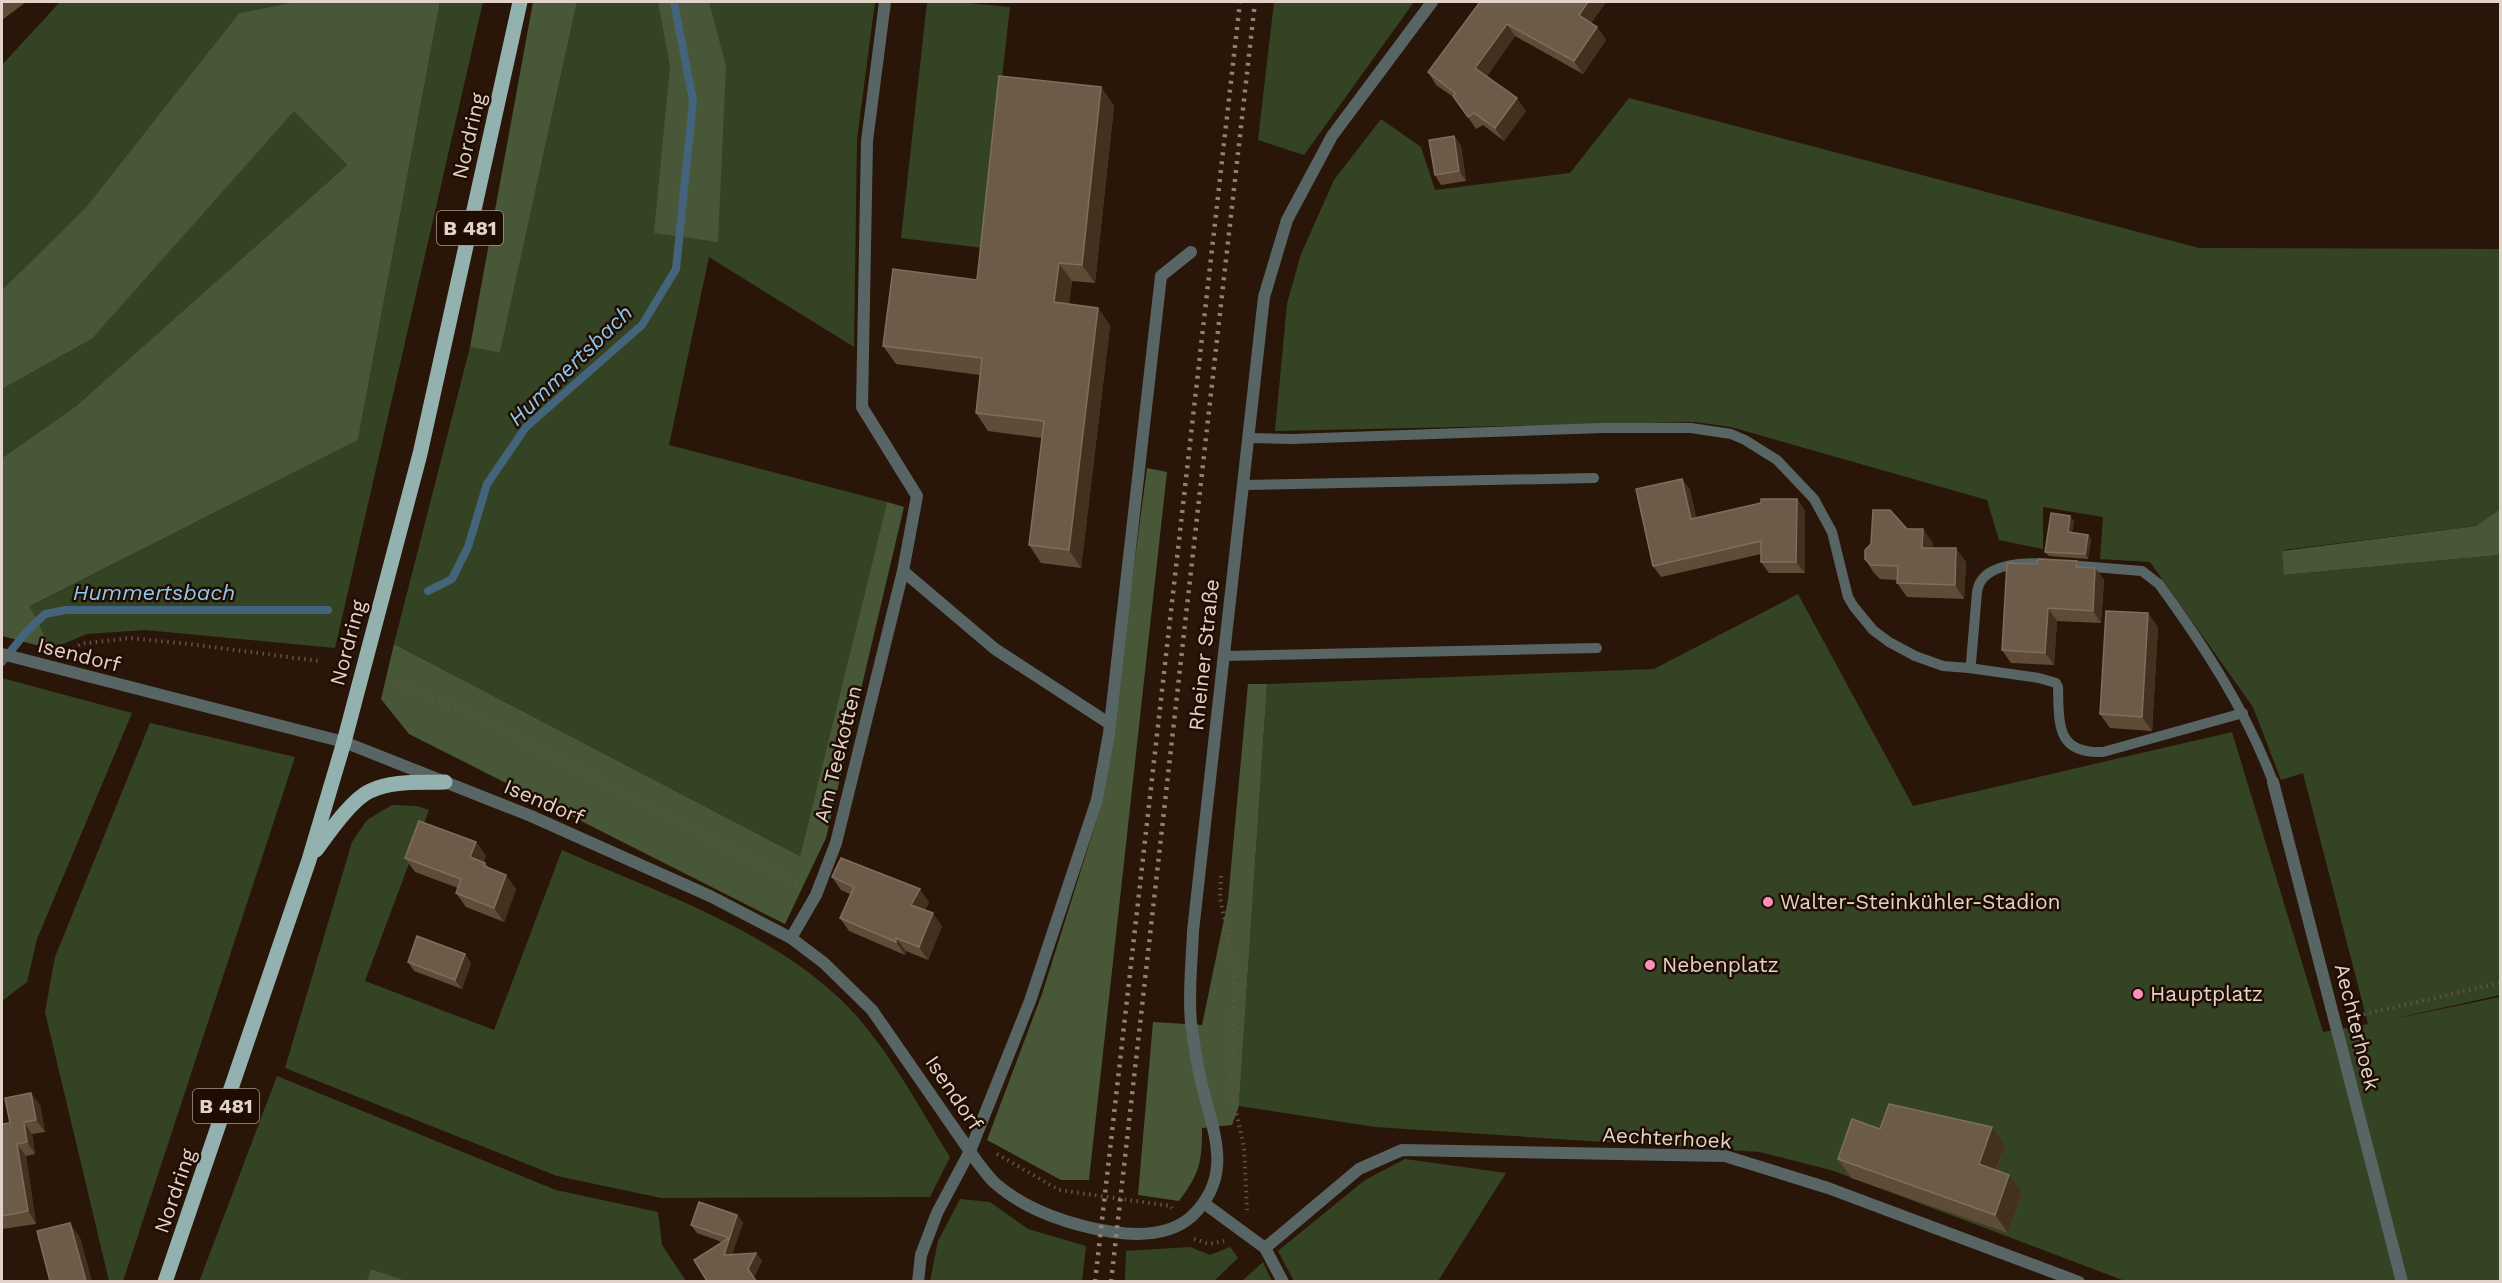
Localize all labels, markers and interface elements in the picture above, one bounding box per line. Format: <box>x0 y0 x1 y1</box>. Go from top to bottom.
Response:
street label: Nordring <box>446 90 491 181</box>
road number: B 481 <box>437 211 503 245</box>
water label: Hummertsbach <box>503 300 637 431</box>
street label: Rheiner Straße <box>1183 578 1224 732</box>
water label: Hummertsbach <box>73 580 235 605</box>
street label: Nordring <box>324 597 371 688</box>
street label: Isendorf <box>35 632 123 677</box>
street label: Am Teekotten <box>808 683 867 825</box>
street label: Isendorf <box>500 773 588 830</box>
place label: Walter-Steinkühler-Stadion <box>1780 889 2061 914</box>
marker: Walter-Steinkühler-Stadion <box>1761 895 1775 909</box>
place label: Nebenplatz <box>1662 952 1779 977</box>
marker: Nebenplatz <box>1643 958 1657 972</box>
street label: Aechterhoek <box>2330 961 2385 1093</box>
place label: Hauptplatz <box>2150 981 2263 1006</box>
marker: Hauptplatz <box>2131 987 2145 1001</box>
street label: Isendorf <box>920 1051 988 1135</box>
road number: B 481 <box>193 1089 259 1123</box>
street label: Aechterhoek <box>1602 1122 1732 1153</box>
street label: Nordring <box>148 1145 201 1236</box>

